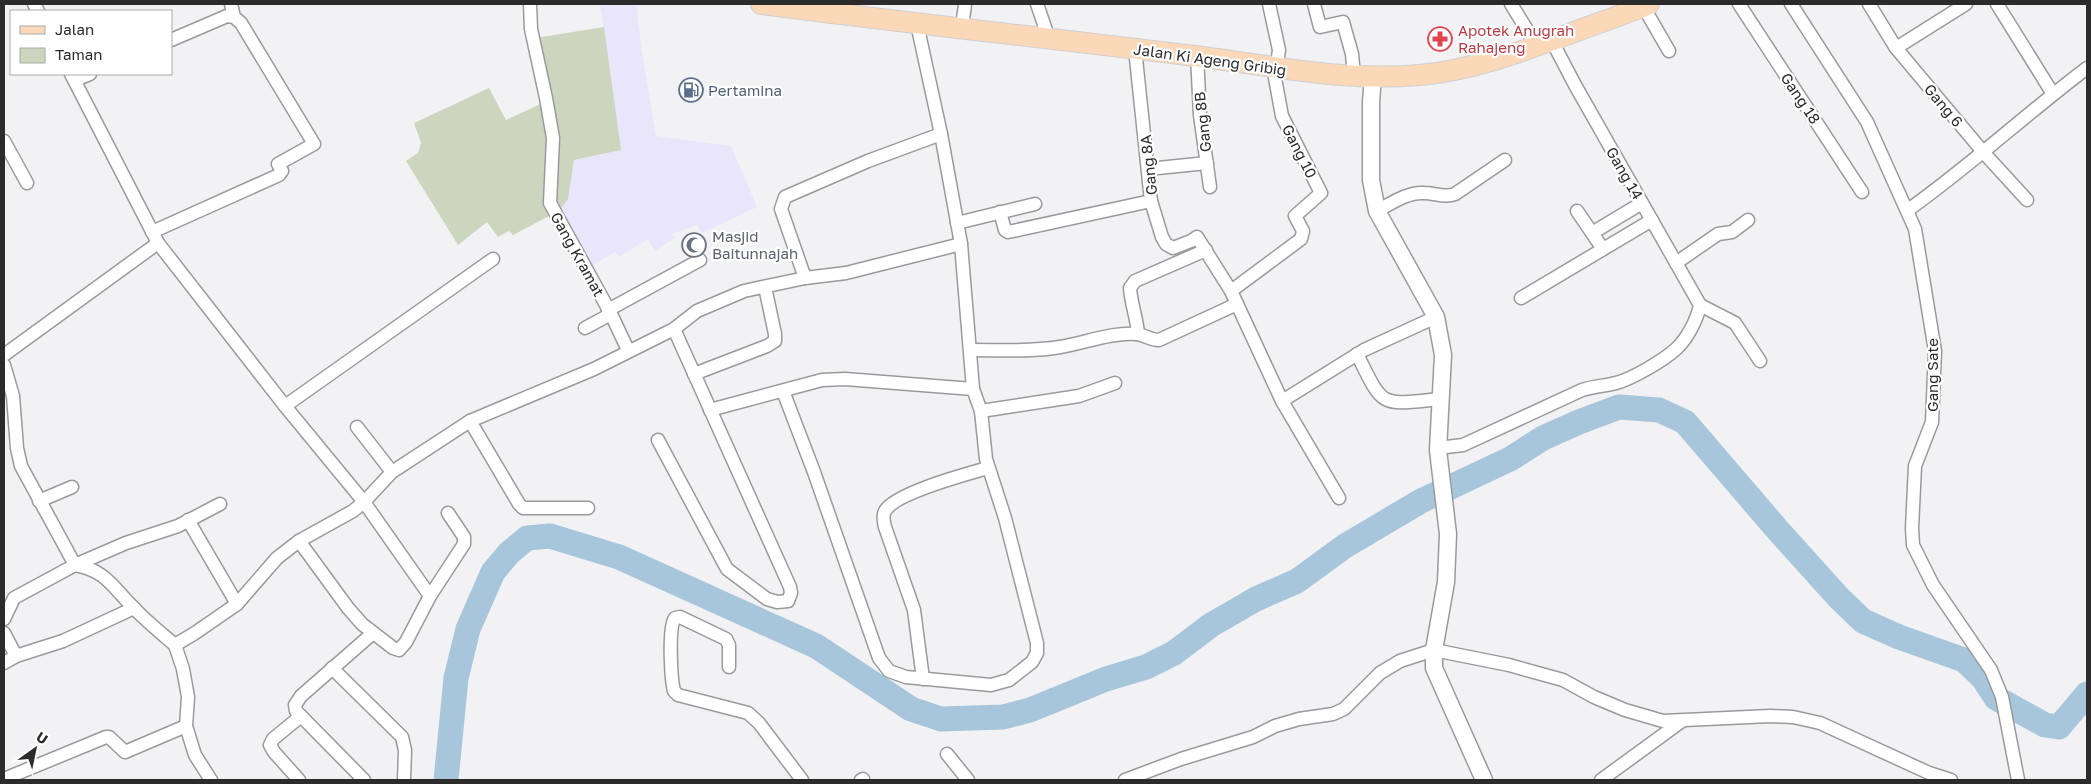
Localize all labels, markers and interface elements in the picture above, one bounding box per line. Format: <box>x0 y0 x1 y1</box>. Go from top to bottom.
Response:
legend <box>10 10 172 75</box>
text: Jalan <box>55 20 94 38</box>
place label: Apotek Anugrah Rahajeng <box>1458 21 1574 56</box>
pharmacy icon: Apotek Anugrah Rahajeng <box>1427 26 1453 52</box>
street label: Jalan Ki Ageng Gribig <box>1132 39 1288 79</box>
text: Taman <box>55 45 102 63</box>
street label: Gang 18 <box>1777 69 1825 127</box>
fuel station icon: Pertamina <box>678 77 704 103</box>
street label: Gang 6 <box>1921 80 1967 130</box>
place label: Pertamina <box>708 81 782 99</box>
street label: Gang 8B <box>1190 91 1214 153</box>
street label: Gang 10 <box>1279 121 1321 181</box>
street label: Gang 8A <box>1136 134 1160 196</box>
street label: Gang 14 <box>1603 144 1647 202</box>
street label: Gang Kramat <box>547 209 609 299</box>
place label: Masjid Baitunnajah <box>712 227 798 262</box>
mosque icon: Masjid Baitunnajah <box>681 232 707 258</box>
street label: Gang Sate <box>1923 338 1941 412</box>
north arrow <box>10 724 60 774</box>
text: U <box>33 728 51 748</box>

